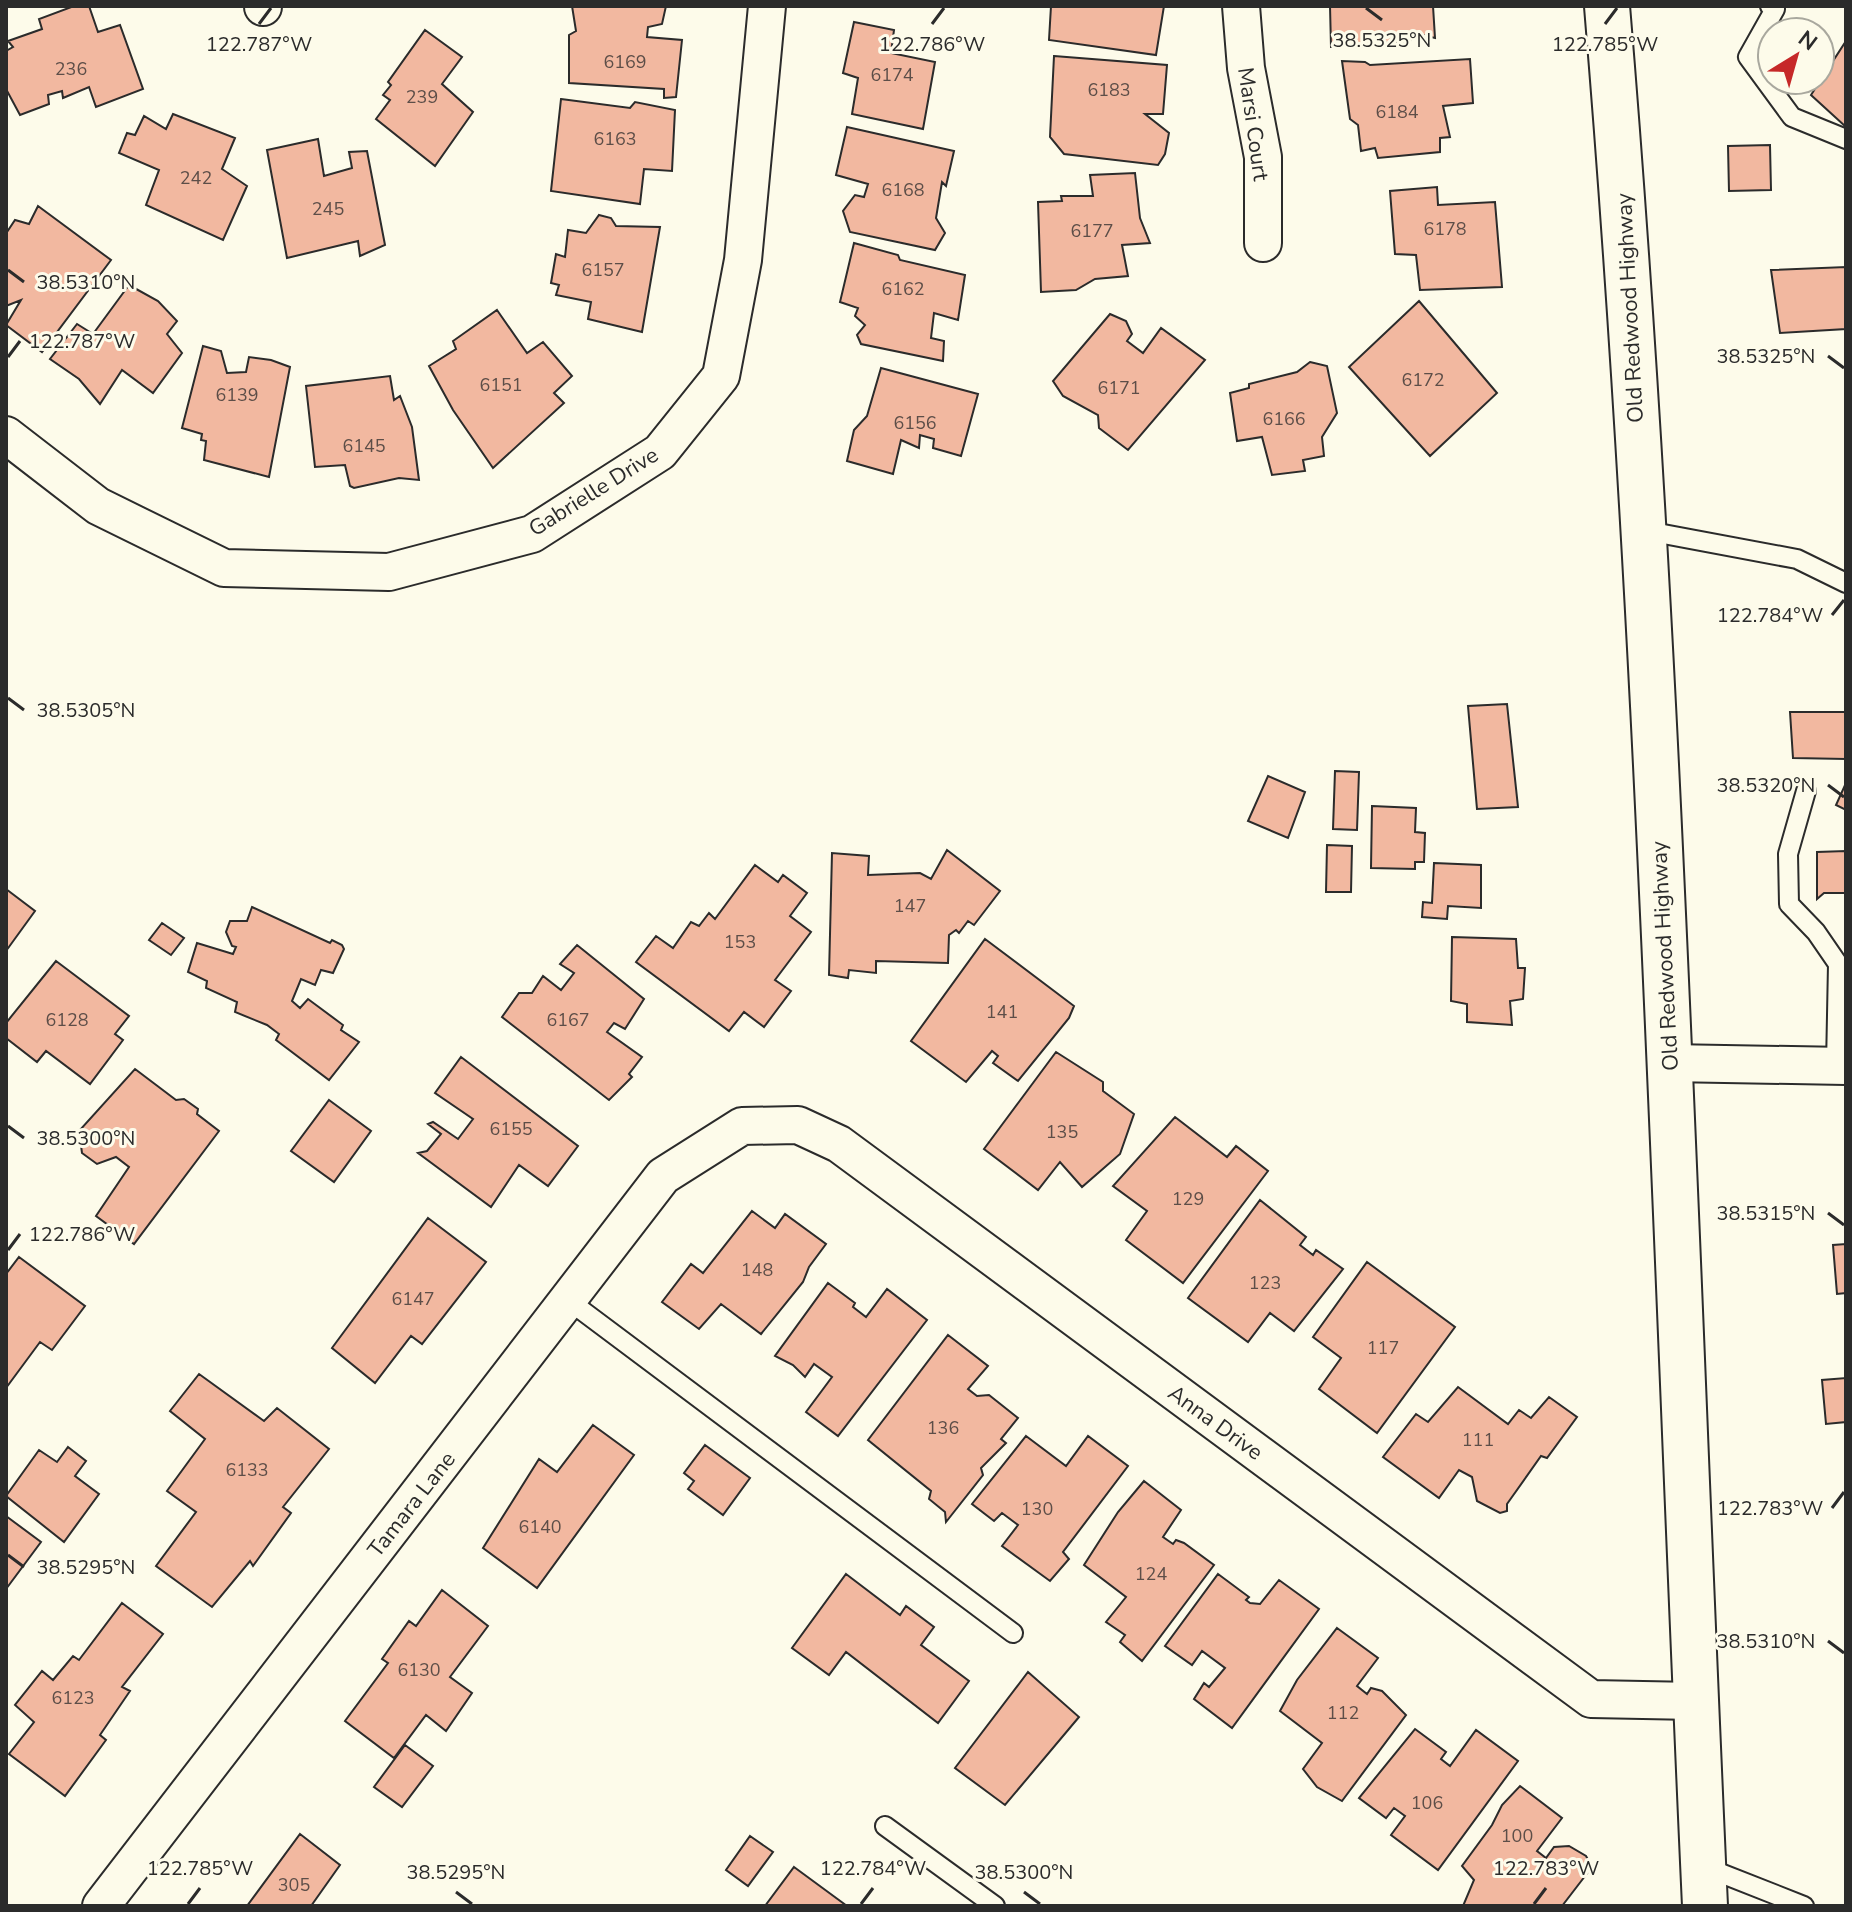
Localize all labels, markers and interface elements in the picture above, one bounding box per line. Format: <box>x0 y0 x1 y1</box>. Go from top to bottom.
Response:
north arrow <box>1756 16 1836 96</box>
text: N <box>1792 24 1823 58</box>
text: 38.5325°N <box>1333 27 1431 54</box>
text: 122.787°W <box>206 31 312 58</box>
text: 122.786°W <box>879 31 985 58</box>
text: 122.785°W <box>1552 31 1658 58</box>
house number: 6169 <box>603 50 647 74</box>
house number: 236 <box>55 57 87 81</box>
house number: 6174 <box>870 63 914 87</box>
street label: Marsi Court <box>1230 65 1276 183</box>
house number: 6183 <box>1087 78 1131 102</box>
house number: 239 <box>406 85 438 109</box>
house number: 6184 <box>1375 100 1419 124</box>
house number: 6163 <box>593 127 637 151</box>
house number: 242 <box>180 166 212 190</box>
house number: 6168 <box>881 178 925 202</box>
street label: Old Redwood Highway <box>1609 191 1651 424</box>
house number: 245 <box>312 197 344 221</box>
house number: 6178 <box>1423 217 1467 241</box>
house number: 6177 <box>1070 219 1114 243</box>
house number: 6157 <box>581 258 625 282</box>
text: 38.5310°N <box>37 269 135 296</box>
house number: 6162 <box>881 277 925 301</box>
text: 122.787°W <box>29 328 135 355</box>
text: 38.5325°N <box>1717 343 1815 370</box>
house number: 6172 <box>1401 368 1445 392</box>
house number: 6151 <box>479 373 523 397</box>
house number: 6171 <box>1097 376 1141 400</box>
house number: 6139 <box>215 383 259 407</box>
house number: 6166 <box>1262 407 1306 431</box>
house number: 6156 <box>893 411 937 435</box>
house number: 6145 <box>342 434 386 458</box>
street label: Gabrielle Drive <box>523 440 664 544</box>
text: 122.784°W <box>1717 602 1823 629</box>
text: 38.5305°N <box>37 697 135 724</box>
text: 38.5320°N <box>1717 772 1815 799</box>
street label: Old Redwood Highway <box>1644 839 1686 1072</box>
house number: 147 <box>894 894 926 918</box>
house number: 153 <box>724 930 756 954</box>
house number: 141 <box>986 1000 1018 1024</box>
house number: 6128 <box>45 1008 89 1032</box>
house number: 6167 <box>546 1008 590 1032</box>
house number: 6155 <box>489 1117 533 1141</box>
house number: 135 <box>1046 1120 1078 1144</box>
text: 38.5300°N <box>37 1125 135 1152</box>
house number: 129 <box>1172 1187 1204 1211</box>
text: 38.5315°N <box>1717 1200 1815 1227</box>
text: 122.786°W <box>29 1221 135 1248</box>
house number: 148 <box>741 1258 773 1282</box>
house number: 123 <box>1249 1271 1281 1295</box>
house number: 6147 <box>391 1287 435 1311</box>
house number: 117 <box>1367 1336 1399 1360</box>
street label: Anna Drive <box>1162 1378 1269 1467</box>
house number: 136 <box>927 1416 959 1440</box>
house number: 111 <box>1462 1428 1494 1452</box>
street label: Tamara Lane <box>361 1445 463 1564</box>
house number: 6133 <box>225 1458 269 1482</box>
text: 122.783°W <box>1717 1495 1823 1522</box>
house number: 130 <box>1021 1497 1053 1521</box>
house number: 6140 <box>518 1515 562 1539</box>
text: 38.5295°N <box>37 1554 135 1581</box>
house number: 124 <box>1135 1562 1167 1586</box>
text: 38.5310°N <box>1717 1628 1815 1655</box>
house number: 6130 <box>397 1658 441 1682</box>
house number: 6123 <box>51 1686 95 1710</box>
house number: 112 <box>1327 1701 1359 1725</box>
house number: 106 <box>1411 1791 1443 1815</box>
house number: 100 <box>1501 1824 1533 1848</box>
text: 122.785°W <box>147 1855 253 1882</box>
text: 122.784°W <box>820 1855 926 1882</box>
text: 122.783°W <box>1493 1855 1599 1882</box>
text: 38.5295°N <box>407 1859 505 1886</box>
text: 38.5300°N <box>975 1859 1073 1886</box>
house number: 305 <box>278 1873 310 1897</box>

